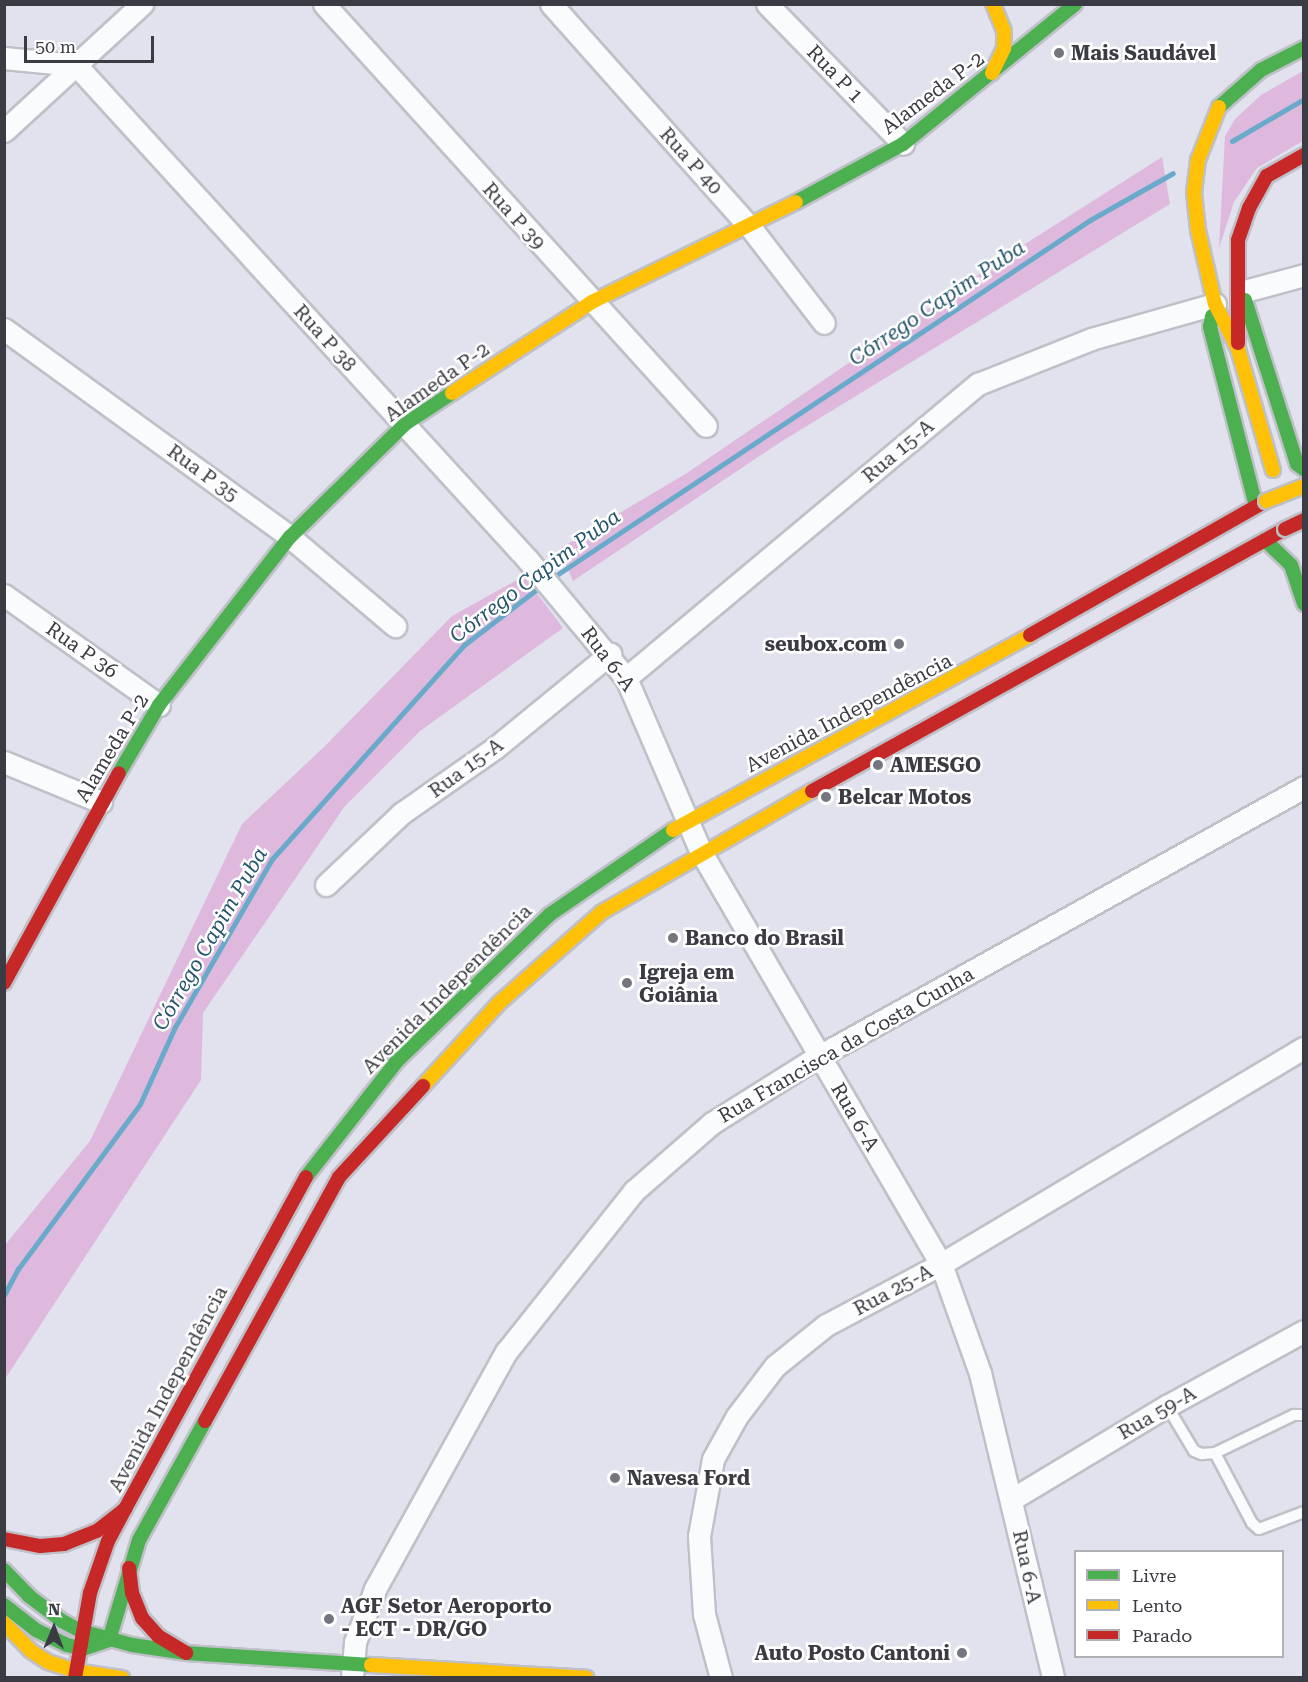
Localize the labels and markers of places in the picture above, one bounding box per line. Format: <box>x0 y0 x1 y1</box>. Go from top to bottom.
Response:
place label: Mais Saudável <box>1071 41 1216 65</box>
marker: Mais Saudável <box>1052 46 1066 60</box>
place label: seubox.com <box>765 632 887 656</box>
marker: seubox.com <box>892 637 906 651</box>
place label: AMESGO <box>890 753 981 777</box>
marker: AMESGO <box>871 758 885 772</box>
place label: Belcar Motos <box>838 785 971 809</box>
marker: Belcar Motos <box>819 790 833 804</box>
place label: Banco do Brasil <box>685 926 844 950</box>
marker: Banco do Brasil <box>666 931 680 945</box>
place label: Igreja em Goiânia <box>639 960 734 1007</box>
marker: Igreja em Goiânia <box>620 976 634 990</box>
place label: Navesa Ford <box>627 1466 750 1490</box>
marker: Navesa Ford <box>608 1471 622 1485</box>
place label: AGF Setor Aeroporto - ECT - DR/GO <box>341 1595 552 1642</box>
marker: AGF Setor Aeroporto - ECT - DR/GO <box>322 1612 336 1626</box>
place label: Auto Posto Cantoni <box>754 1641 950 1665</box>
marker: Auto Posto Cantoni <box>955 1646 969 1660</box>

